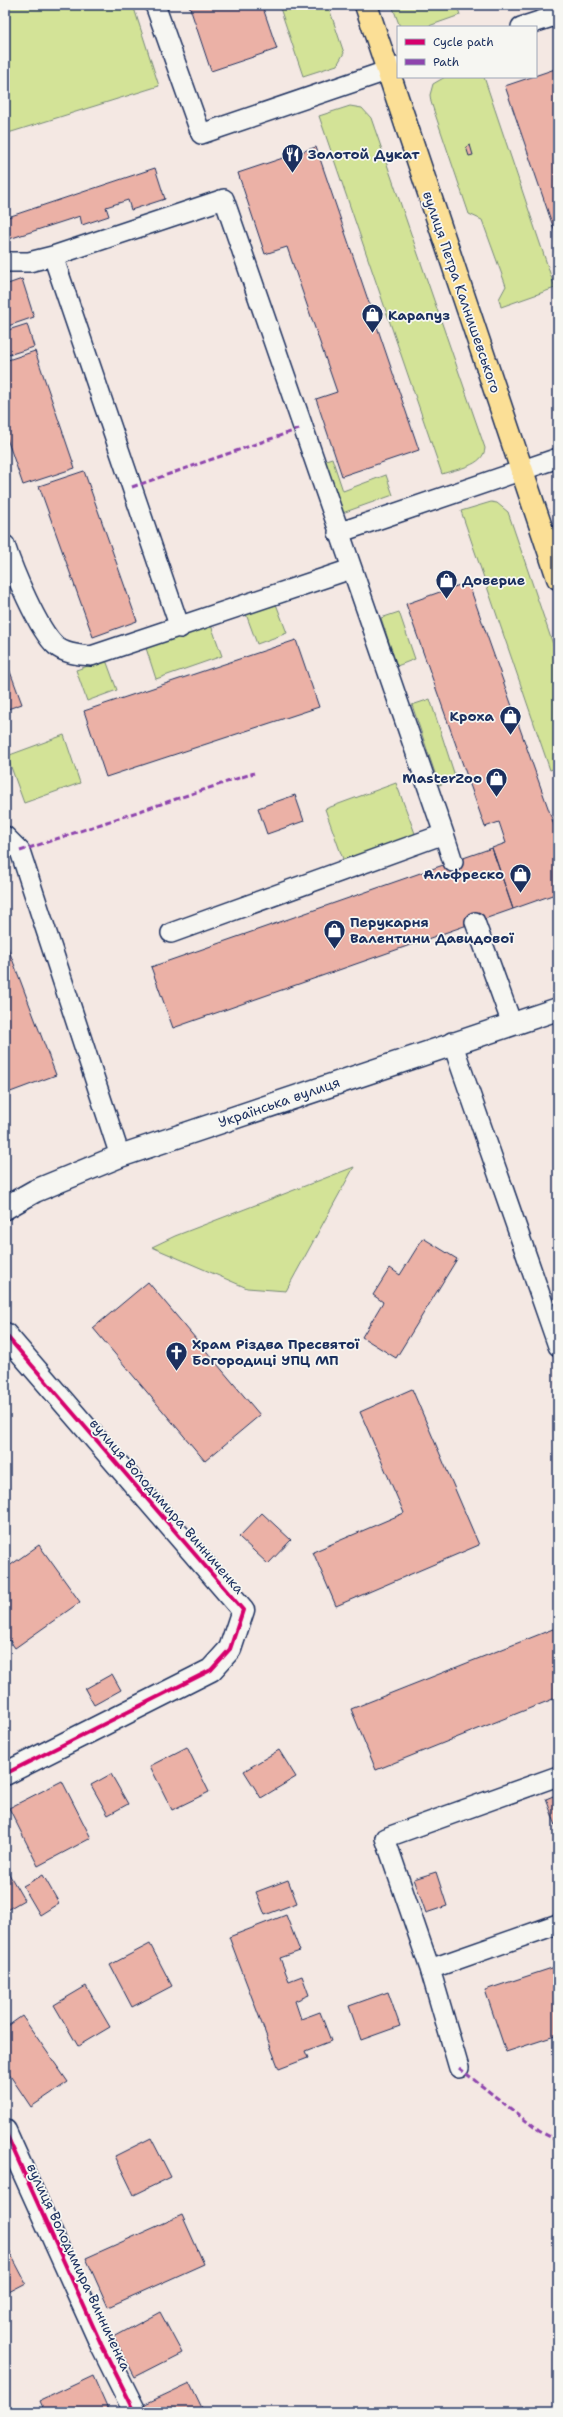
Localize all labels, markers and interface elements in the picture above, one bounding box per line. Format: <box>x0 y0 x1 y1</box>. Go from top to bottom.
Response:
legend <box>397 26 537 78</box>
text: Cycle path <box>433 34 494 50</box>
text: Path <box>433 54 459 70</box>
restaurant icon: Золотой Дукат <box>279 141 305 174</box>
place label: Золотой Дукат <box>308 145 420 163</box>
street label: вулиця Петра Калнишевського <box>419 189 505 395</box>
shop icon: Карапуз <box>360 302 386 335</box>
place label: Карапуз <box>388 306 450 324</box>
shop icon: Доверие <box>434 567 460 600</box>
place label: Доверие <box>462 571 525 589</box>
shop icon: Кроха <box>497 703 523 736</box>
place label: Кроха <box>450 707 494 725</box>
shop icon: MasterZoo <box>484 765 510 798</box>
place label: MasterZoo <box>402 769 482 787</box>
shop icon: Альфреско <box>507 861 533 894</box>
place label: Альфреско <box>423 865 504 883</box>
place label: Перукарня Валентини Давидової <box>350 913 514 947</box>
shop icon: Перукарня Валентини Давидової <box>322 917 348 950</box>
street label: Українська вулиця <box>216 1073 342 1131</box>
place label: Храм Різдва Пресвятої Богородиці УПЦ МП <box>192 1335 360 1369</box>
church icon: Храм Різдва Пресвятої Богородиці УПЦ МП <box>164 1339 190 1372</box>
street label: вулиця Володимира Винниченка <box>86 1415 248 1598</box>
street label: вулиця Володимира Винниченка <box>23 2160 135 2374</box>

